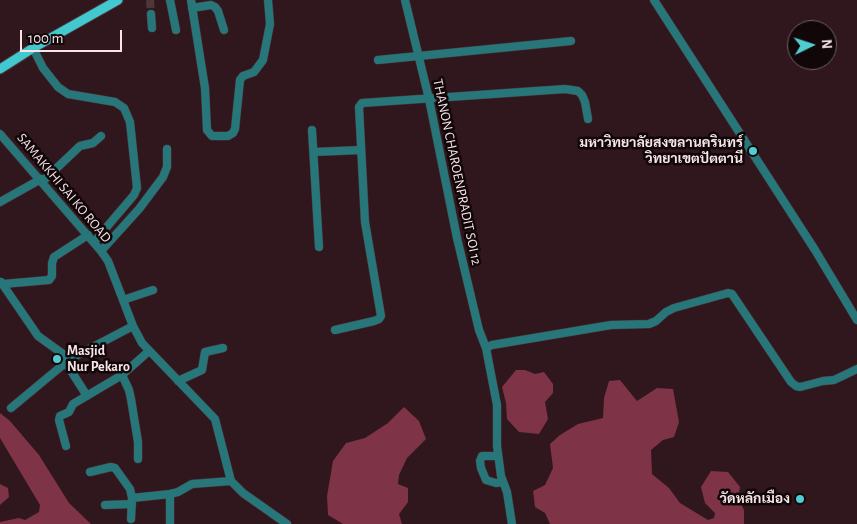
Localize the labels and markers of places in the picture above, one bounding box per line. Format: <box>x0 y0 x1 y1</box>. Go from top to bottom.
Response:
place label: มหาวิทยาลัยสงขลานครินทร์ วิทยาเขตปัตตานี <box>579 135 743 168</box>
marker: มหาวิทยาลัยสงขลานครินทร์ วิทยาเขตปัตตานี <box>747 145 759 157</box>
place label: Masjid Nur Pekaro <box>67 343 130 376</box>
marker: Masjid Nur Pekaro <box>51 353 63 365</box>
place label: วัดหลักเมือง <box>720 491 790 507</box>
marker: วัดหลักเมือง <box>794 493 806 505</box>

